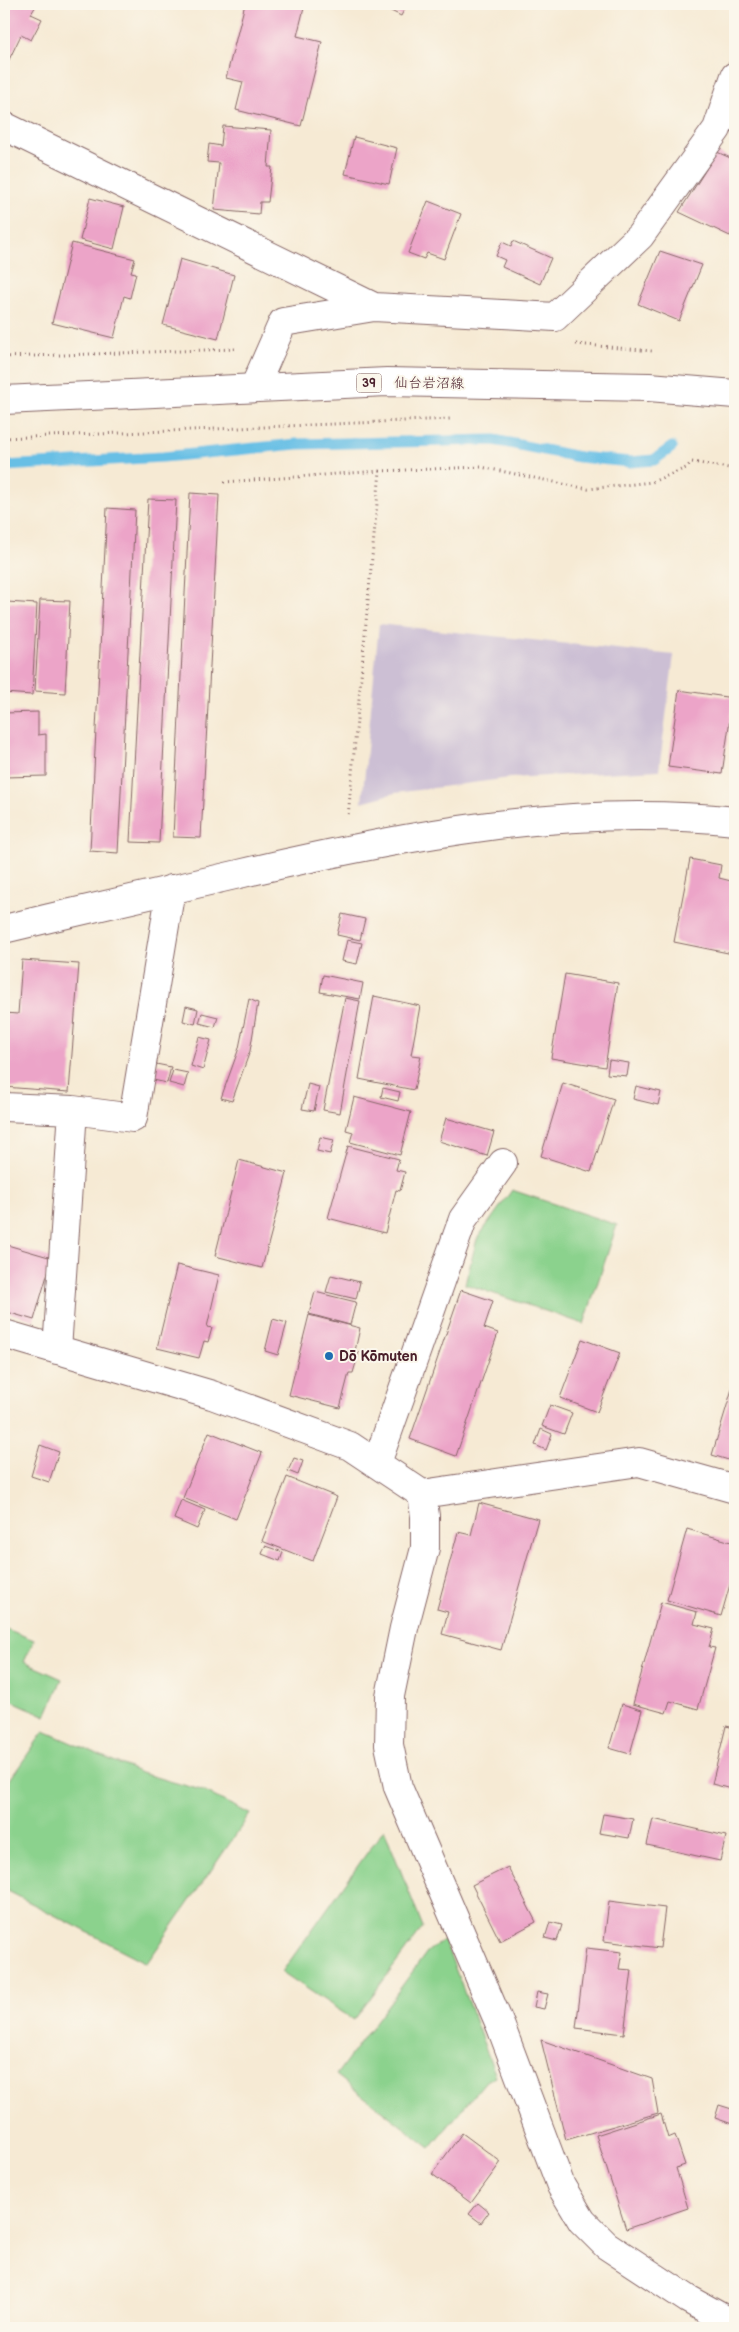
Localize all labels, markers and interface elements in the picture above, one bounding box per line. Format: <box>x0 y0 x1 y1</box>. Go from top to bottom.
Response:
road number: 39 <box>356 373 382 392</box>
street label: 仙台岩沼線 <box>394 374 464 392</box>
place label: Dō Kōmuten <box>339 1348 418 1365</box>
marker: Dō Kōmuten <box>323 1350 335 1362</box>

